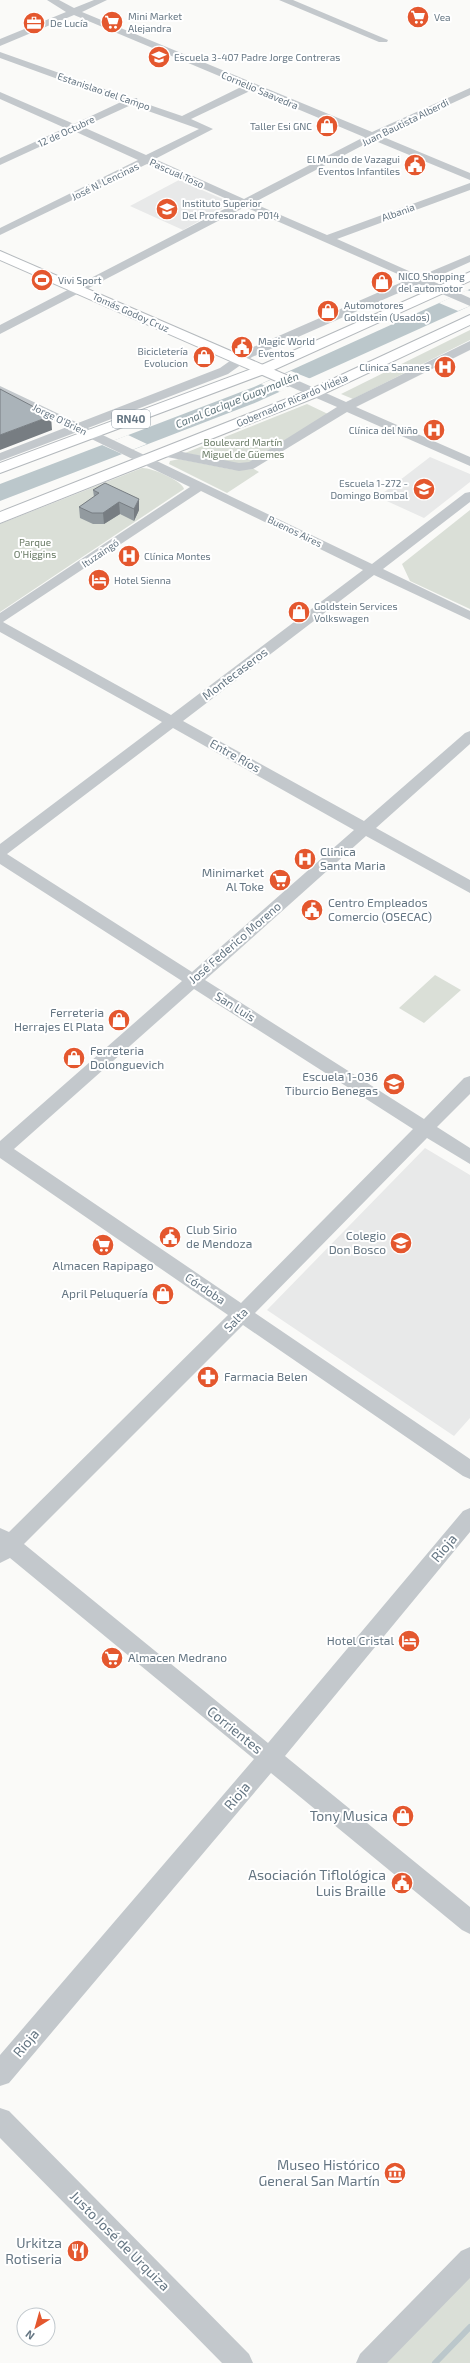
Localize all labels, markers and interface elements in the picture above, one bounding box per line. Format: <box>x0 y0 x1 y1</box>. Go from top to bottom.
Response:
supermarket icon: Vea <box>405 4 431 30</box>
supermarket icon: Mini Market Alejandra <box>99 9 125 35</box>
office icon: De Lucía <box>21 10 47 36</box>
place label: Mini Market Alejandra <box>128 10 182 34</box>
place label: Vea <box>434 11 451 23</box>
place label: De Lucía <box>50 17 88 29</box>
school or university icon: Escuela 3-407 Padre Jorge Contreras <box>146 44 172 70</box>
place label: Escuela 3-407 Padre Jorge Contreras <box>174 51 340 63</box>
street label: Cornelio Saavedra <box>220 68 300 112</box>
street label: Estanislao del Campo <box>56 70 152 113</box>
street label: Juan Bautista Alberdi <box>360 96 450 148</box>
street label: 12 de Octubre <box>36 113 96 149</box>
shop icon: Taller Esi GNC <box>314 113 340 139</box>
place label: Taller Esi GNC <box>250 120 312 132</box>
public building icon: El Mundo de Vazagui Eventos Infantiles <box>402 152 428 178</box>
place label: El Mundo de Vazagui Eventos Infantiles <box>307 153 400 177</box>
street label: Pascual Toso <box>148 156 206 190</box>
street label: José N. Lencinas <box>69 160 141 202</box>
school or university icon: Instituto Superior Del Profesorado P014 <box>154 196 180 222</box>
place label: Instituto Superior Del Profesorado P014 <box>182 197 279 221</box>
street label: Albania <box>380 201 416 223</box>
sports icon: Vivi Sport <box>29 267 55 293</box>
shop icon: NICO Shopping del automotor <box>369 269 395 295</box>
place label: NICO Shopping del automotor <box>398 270 465 294</box>
place label: Vivi Sport <box>58 274 102 286</box>
street label: Tomás Godoy Cruz <box>91 290 171 334</box>
shop icon: Automotores Goldstein (Usados) <box>315 298 341 324</box>
place label: Automotores Goldstein (Usados) <box>344 299 430 323</box>
public building icon: Magic World Eventos <box>229 334 255 360</box>
place label: Magic World Eventos <box>258 335 315 359</box>
shop icon: Bicicletería Evolucion <box>191 344 217 370</box>
place label: Bicicletería Evolucion <box>138 345 188 369</box>
hospital icon: Clinica Sananes <box>432 354 458 380</box>
place label: Clinica Sananes <box>359 361 430 373</box>
water label: Canal Cacique Guaymallén <box>173 369 301 431</box>
street label: Gobernador Ricardo Videla <box>234 371 350 429</box>
street label: Jorge O'Brien <box>31 401 89 437</box>
road number: RN40 <box>112 410 150 428</box>
hospital icon: Clínica del Niño <box>421 417 447 443</box>
place label: Clínica del Niño <box>349 424 418 436</box>
park label: Boulevard Martín Miguel de Güemes <box>202 436 284 460</box>
school or university icon: Escuela 1-272 - Domingo Bombal <box>411 476 437 502</box>
place label: Escuela 1-272 - Domingo Bombal <box>330 477 408 501</box>
street label: Buenos Aires <box>266 513 324 549</box>
park label: Parque O'Higgins <box>14 536 56 560</box>
street label: Ituzaingó <box>79 536 121 570</box>
hospital icon: Clínica Montes <box>116 543 142 569</box>
place label: Clínica Montes <box>144 550 211 562</box>
hotel icon: Hotel Sienna <box>86 567 112 593</box>
place label: Hotel Sienna <box>114 574 171 586</box>
shop icon: Goldstein Services Volkswagen <box>286 599 312 625</box>
place label: Goldstein Services Volkswagen <box>314 600 397 624</box>
street label: Montecaseros <box>199 644 270 702</box>
street label: Entre Ríos <box>208 736 263 775</box>
place label: Clinica Santa Maria <box>320 844 386 872</box>
hospital icon: Clinica Santa Maria <box>292 846 318 872</box>
place label: Minimarket Al Toke <box>202 865 264 893</box>
supermarket icon: Minimarket Al Toke <box>267 867 293 893</box>
place label: Centro Empleados Comercio (OSECAC) <box>328 895 432 923</box>
public building icon: Centro Empleados Comercio (OSECAC) <box>299 897 325 923</box>
street label: José Federico Moreno <box>185 898 283 986</box>
street label: San Luis <box>213 988 258 1024</box>
place label: Ferreteria Herrajes El Plata <box>14 1005 104 1034</box>
shop icon: Ferreteria Herrajes El Plata <box>106 1007 132 1033</box>
place label: Ferreteria Dolonguevich <box>90 1043 164 1071</box>
shop icon: Ferreteria Dolonguevich <box>61 1045 87 1071</box>
place label: Escuela 1-036 Tiburcio Benegas <box>285 1069 378 1097</box>
school or university icon: Escuela 1-036 Tiburcio Benegas <box>381 1071 407 1097</box>
place label: Club Sirio de Mendoza <box>186 1222 252 1250</box>
public building icon: Club Sirio de Mendoza <box>157 1224 183 1250</box>
place label: Colegio Don Bosco <box>329 1228 386 1256</box>
school or university icon: Colegio Don Bosco <box>388 1230 414 1256</box>
supermarket icon: Almacen Rapipago <box>90 1232 116 1258</box>
place label: Almacen Rapipago <box>53 1258 154 1272</box>
street label: Córdoba <box>183 1270 228 1307</box>
shop icon: April Peluquería <box>150 1281 176 1307</box>
place label: April Peluquería <box>61 1286 148 1300</box>
street label: Salta <box>220 1304 250 1334</box>
pharmacy icon: Farmacia Belen <box>195 1364 221 1390</box>
place label: Farmacia Belen <box>224 1369 308 1383</box>
street label: Rioja <box>427 1530 460 1565</box>
hotel icon: Hotel Cristal <box>396 1628 422 1654</box>
place label: Hotel Cristal <box>327 1633 394 1647</box>
supermarket icon: Almacen Medrano <box>99 1645 125 1671</box>
place label: Almacen Medrano <box>128 1650 227 1664</box>
street label: Corrientes <box>204 1702 266 1757</box>
street label: Rioja <box>220 1778 253 1813</box>
shop icon: Tony Musica <box>390 1803 416 1829</box>
place label: Tony Musica <box>310 1807 388 1824</box>
place label: Asociación Tiflológica Luis Braille <box>248 1866 386 1899</box>
public building icon: Asociación Tiflológica Luis Braille <box>389 1870 415 1896</box>
street label: Rioja <box>9 2025 42 2060</box>
place label: Museo Histórico General San Martín <box>258 2156 380 2189</box>
museum icon: Museo Histórico General San Martín <box>382 2160 408 2186</box>
street label: Justo José de Urquiza <box>67 2187 174 2294</box>
place label: Urkitza Rotiseria <box>5 2234 62 2267</box>
restaurant icon: Urkitza Rotiseria <box>65 2238 91 2264</box>
north arrow <box>16 2307 56 2347</box>
text: N <box>23 2328 37 2343</box>

